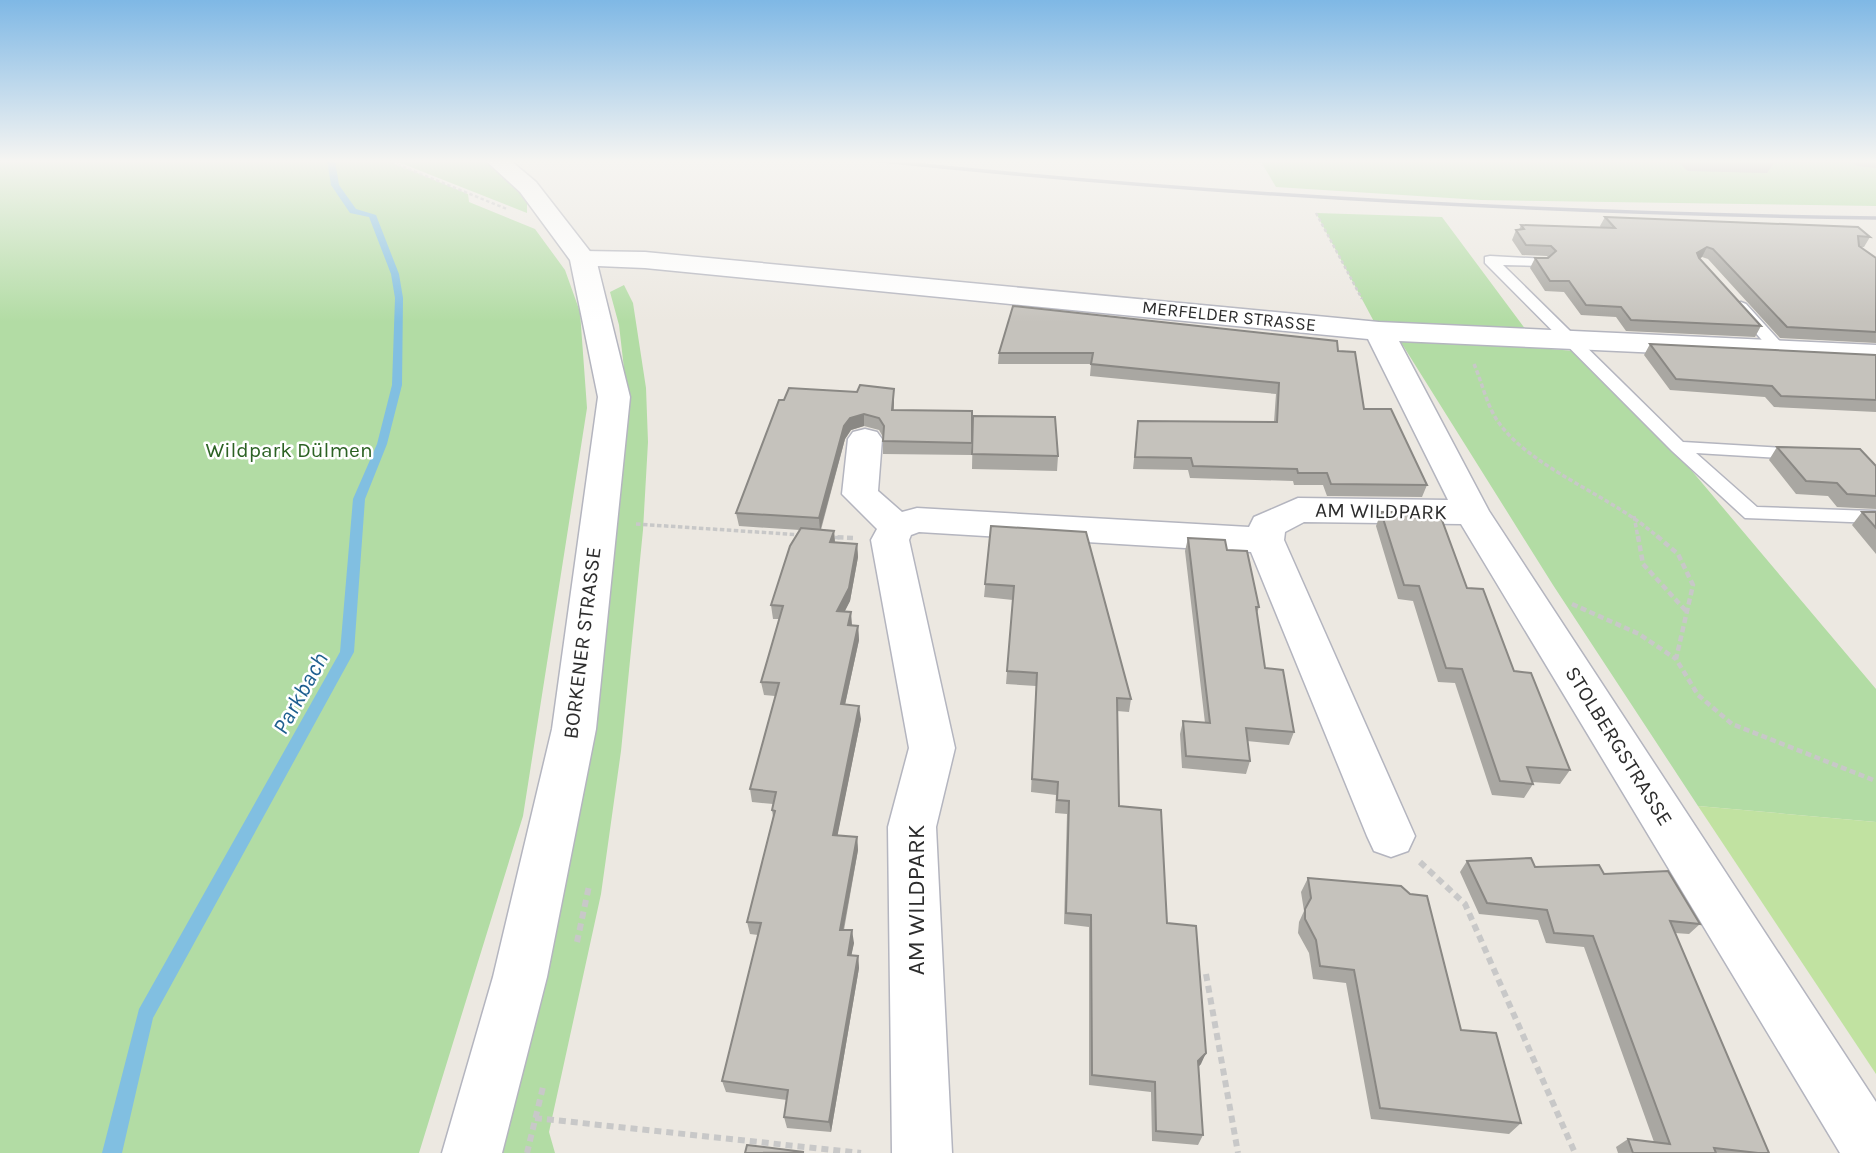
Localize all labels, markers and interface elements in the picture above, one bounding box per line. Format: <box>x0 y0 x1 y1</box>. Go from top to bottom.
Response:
street label: MERFELDER STRASSE <box>1141 296 1317 336</box>
park label: Wildpark Dülmen <box>205 438 373 462</box>
street label: AM WILDPARK <box>1315 498 1447 524</box>
street label: BORKENER STRASSE <box>558 546 606 740</box>
water label: Parkbach <box>267 648 334 739</box>
street label: STOLBERGSTRASSE <box>1560 662 1678 830</box>
street label: AM WILDPARK <box>902 824 930 975</box>

